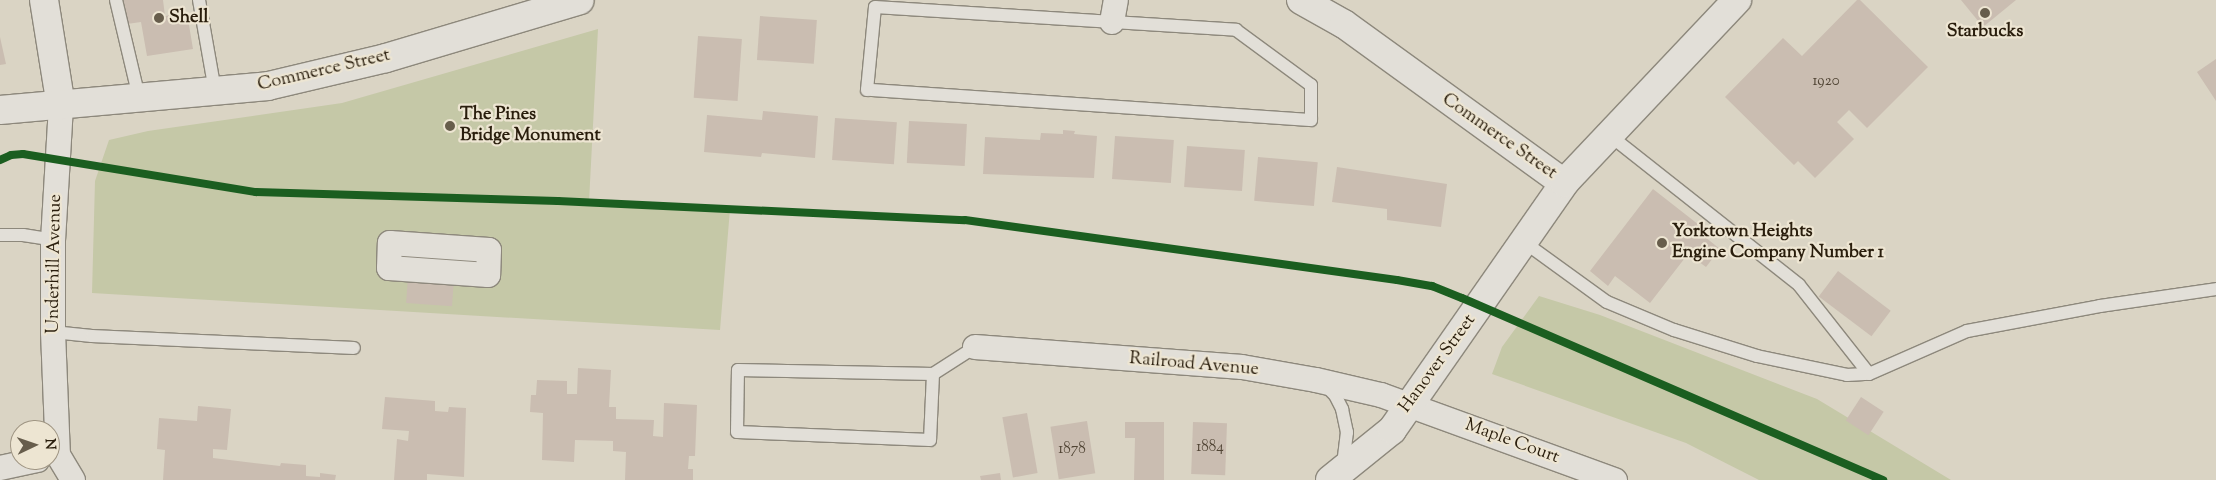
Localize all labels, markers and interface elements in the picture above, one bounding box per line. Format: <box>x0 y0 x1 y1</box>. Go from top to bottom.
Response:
place label: Shell <box>169 7 208 29</box>
marker: Starbucks <box>1979 7 1991 19</box>
marker: Shell <box>153 12 165 24</box>
place label: Starbucks <box>1947 21 2023 43</box>
street label: Commerce Street <box>256 45 392 97</box>
house number: 1920 <box>1812 73 1840 91</box>
street label: Commerce Street <box>1437 89 1561 185</box>
place label: The Pines Bridge Monument <box>460 105 601 148</box>
marker: The Pines Bridge Monument <box>444 120 456 132</box>
street label: Underhill Avenue <box>43 194 67 334</box>
place label: Yorktown Heights Engine Company Number 1 <box>1672 222 1884 264</box>
marker: Yorktown Heights Engine Company Number 1 <box>1656 237 1668 249</box>
street label: Hanover Street <box>1395 310 1481 418</box>
street label: Railroad Avenue <box>1128 349 1260 381</box>
street label: Maple Court <box>1462 415 1562 469</box>
north arrow <box>10 420 60 470</box>
text: N <box>39 438 59 450</box>
house number: 1884 <box>1196 439 1224 457</box>
house number: 1878 <box>1058 441 1086 459</box>

